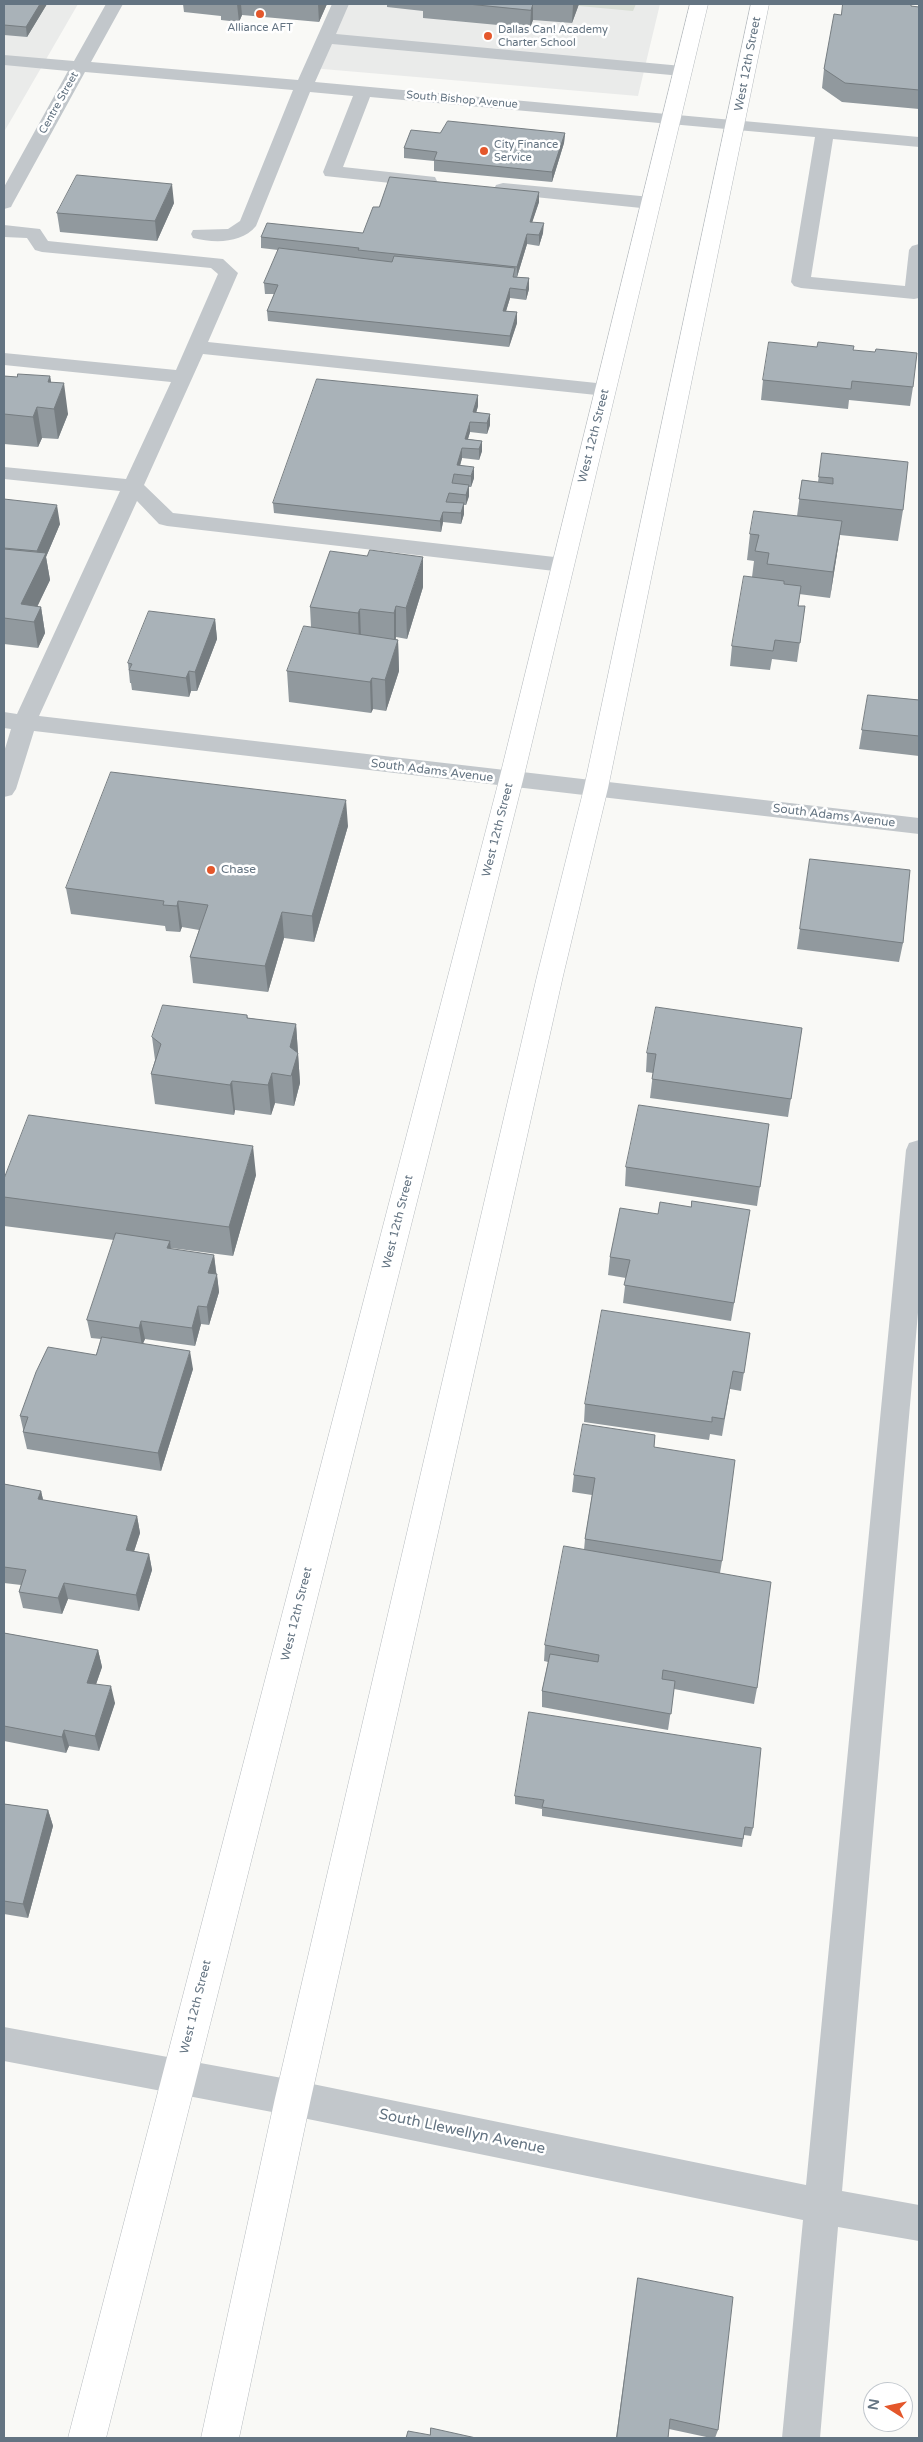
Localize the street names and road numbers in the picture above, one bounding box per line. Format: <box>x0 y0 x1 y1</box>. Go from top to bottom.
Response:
street label: West 12th Street <box>732 15 764 113</box>
street label: Centre Street <box>36 70 82 136</box>
street label: South Bishop Avenue <box>406 89 518 111</box>
street label: West 12th Street <box>575 388 613 484</box>
street label: South Adams Avenue <box>370 756 494 786</box>
street label: West 12th Street <box>479 782 517 878</box>
street label: South Adams Avenue <box>772 801 896 831</box>
street label: West 12th Street <box>379 1174 417 1270</box>
street label: West 12th Street <box>278 1566 316 1662</box>
street label: West 12th Street <box>177 1959 215 2055</box>
street label: South Llewellyn Avenue <box>377 2106 547 2158</box>

